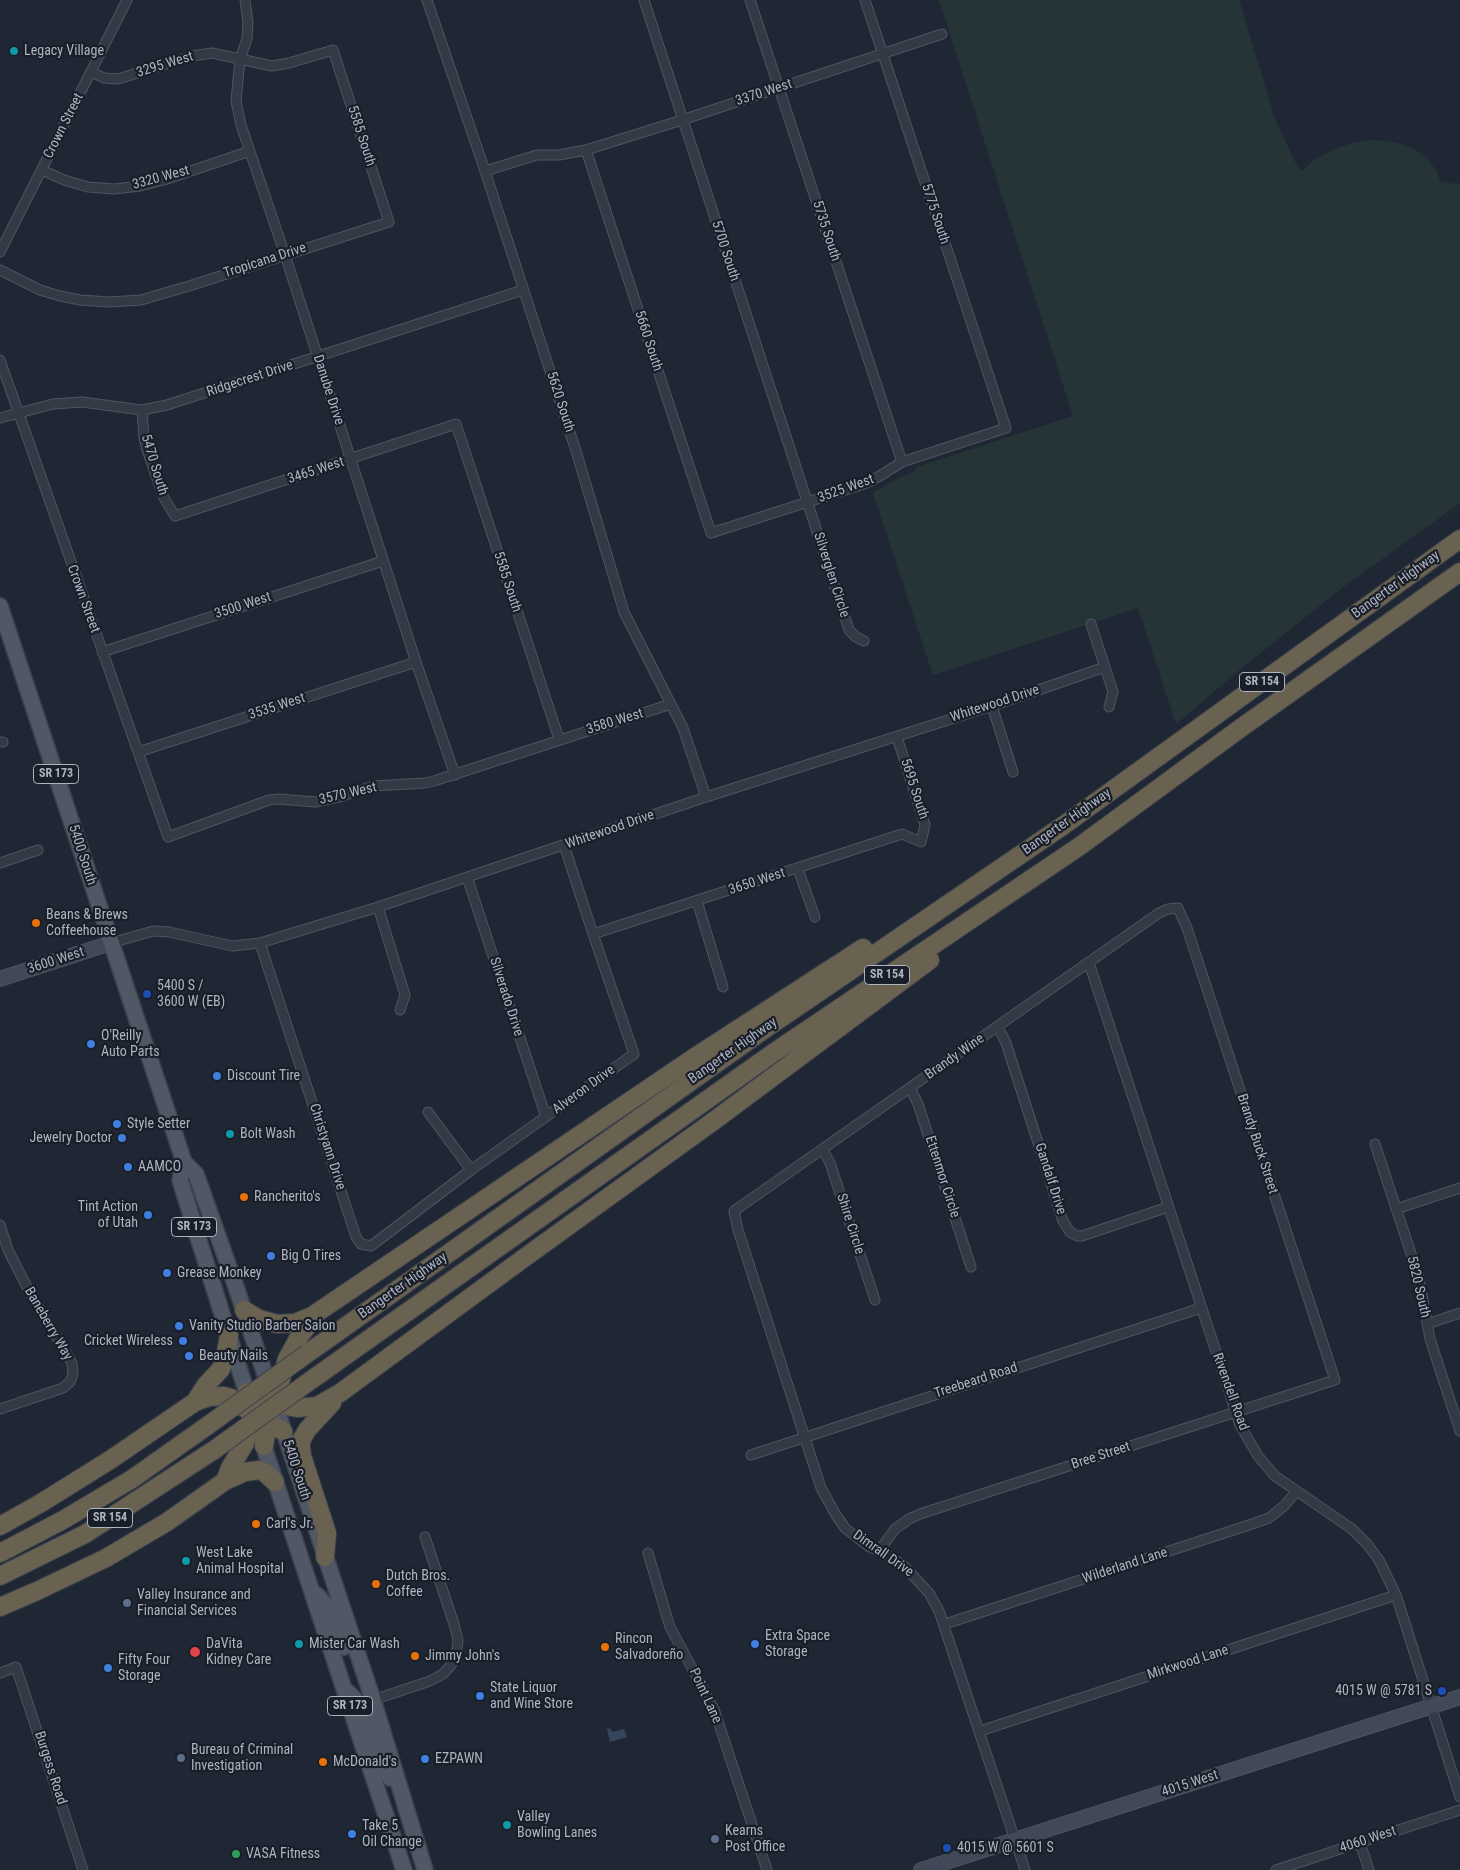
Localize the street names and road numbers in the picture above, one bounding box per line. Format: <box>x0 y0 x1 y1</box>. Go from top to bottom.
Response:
street label: 3295 West <box>135 48 195 82</box>
street label: 3370 West <box>734 76 794 110</box>
street label: Crown Street <box>40 91 88 161</box>
street label: 5585 South <box>343 104 379 168</box>
street label: 3320 West <box>131 162 191 194</box>
street label: 5775 South <box>917 182 953 246</box>
street label: 5735 South <box>808 199 844 263</box>
street label: 5700 South <box>707 219 743 283</box>
street label: Tropicana Drive <box>222 240 308 282</box>
street label: 5660 South <box>630 309 666 373</box>
street label: Danube Drive <box>309 353 347 427</box>
street label: Ridgecrest Drive <box>205 357 295 401</box>
street label: 5620 South <box>542 370 578 434</box>
street label: 5470 South <box>137 433 171 497</box>
street label: 3465 West <box>286 454 346 488</box>
street label: 3525 West <box>816 471 876 507</box>
street label: Silverglen Circle <box>809 530 853 620</box>
street label: Bangerter Highway <box>1349 547 1443 623</box>
street label: 5585 South <box>489 550 525 614</box>
street label: Crown Street <box>63 563 103 635</box>
street label: 3500 West <box>213 589 273 623</box>
road number: SR 154 <box>1240 672 1284 692</box>
street label: Whitewood Drive <box>948 682 1042 726</box>
street label: 3535 West <box>247 690 307 724</box>
street label: 3580 West <box>585 705 645 739</box>
street label: 5695 South <box>896 757 932 821</box>
road number: SR 173 <box>34 764 78 784</box>
street label: 3570 West <box>318 779 378 809</box>
street label: Bangerter Highway <box>1019 785 1115 859</box>
street label: Whitewood Drive <box>563 807 657 853</box>
street label: 5400 South <box>64 823 100 887</box>
street label: 3650 West <box>727 865 787 899</box>
street label: 3600 West <box>26 944 86 978</box>
street label: Silverado Drive <box>485 955 527 1039</box>
road number: SR 154 <box>864 966 910 984</box>
street label: Bangerter Highway <box>685 1014 781 1088</box>
street label: Brandy Wine <box>922 1031 988 1083</box>
street label: Alveron Drive <box>550 1062 618 1118</box>
street label: Brandy Buck Street <box>1233 1092 1281 1196</box>
street label: Christyann Drive <box>305 1102 349 1192</box>
street label: Ettenmor Circle <box>921 1134 963 1220</box>
street label: Gandalf Drive <box>1031 1141 1069 1217</box>
street label: Shire Circle <box>832 1192 868 1256</box>
road number: SR 173 <box>172 1218 216 1236</box>
street label: Bangerter Highway <box>355 1249 451 1323</box>
street label: 5820 South <box>1403 1255 1433 1319</box>
street label: Baneberry Way <box>20 1284 76 1364</box>
street label: Rivendell Road <box>1208 1351 1252 1433</box>
street label: Treebeard Road <box>932 1360 1020 1402</box>
street label: 5400 South <box>278 1438 314 1502</box>
street label: Bree Street <box>1069 1439 1133 1473</box>
road number: SR 154 <box>88 1509 132 1528</box>
street label: Dimrall Drive <box>850 1527 916 1581</box>
street label: Wilderland Lane <box>1080 1544 1170 1588</box>
street label: Mirkwood Lane <box>1145 1642 1231 1684</box>
street label: Point Lane <box>685 1666 725 1726</box>
road number: SR 173 <box>328 1696 372 1715</box>
street label: Burgess Road <box>30 1729 70 1807</box>
street label: 4015 West <box>1160 1767 1220 1801</box>
street label: 4060 West <box>1338 1823 1398 1857</box>

